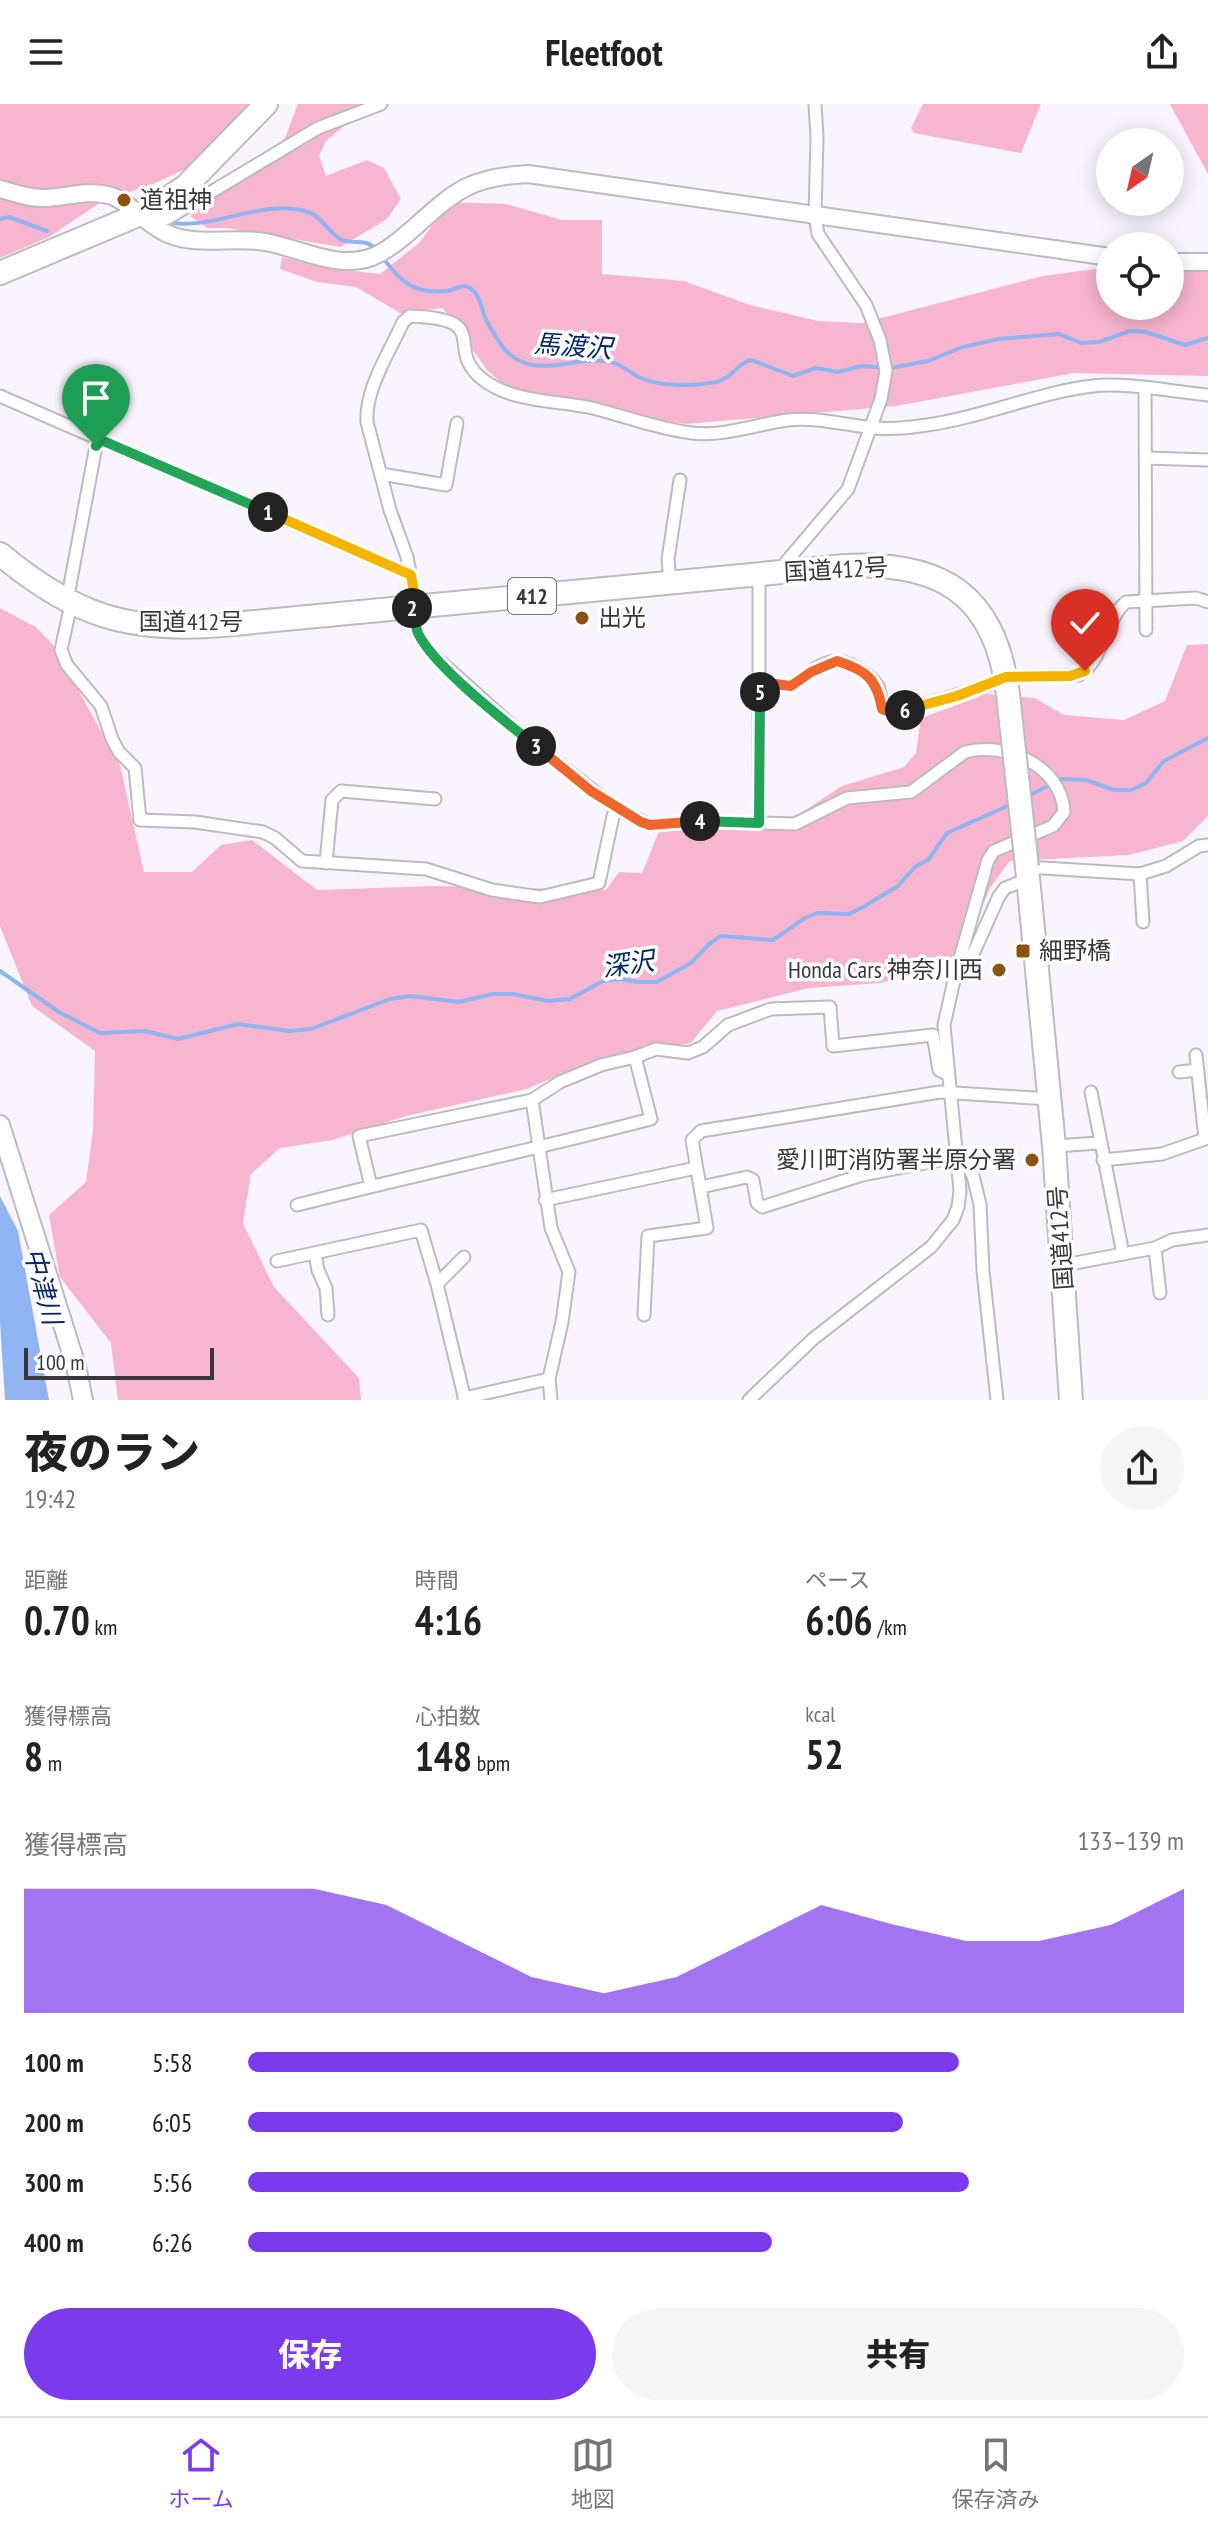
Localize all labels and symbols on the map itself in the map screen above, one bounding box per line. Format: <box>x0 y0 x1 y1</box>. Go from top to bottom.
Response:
north arrow <box>1096 128 1184 216</box>
place label: 道祖神 <box>140 184 212 215</box>
marker: 道祖神 <box>115 191 133 209</box>
water label: 馬渡沢 <box>533 326 616 365</box>
pin <box>62 364 130 446</box>
pin: 1 <box>248 492 288 532</box>
street label: 国道412号 <box>783 551 889 588</box>
road number: 412 <box>508 578 556 614</box>
pin: 2 <box>392 588 432 628</box>
pin <box>1051 589 1119 671</box>
place label: 出光 <box>598 602 646 633</box>
street label: 国道412号 <box>139 606 243 637</box>
marker: 出光 <box>573 609 591 627</box>
pin: 5 <box>740 672 780 712</box>
pin: 6 <box>885 690 925 730</box>
pin: 3 <box>516 726 556 766</box>
pin: 4 <box>680 801 720 841</box>
place label: 細野橋 <box>1039 935 1111 966</box>
marker: 細野橋 <box>1014 942 1032 960</box>
water label: 深沢 <box>600 943 659 983</box>
place label: Honda Cars 神奈川西 <box>788 954 983 985</box>
marker: Honda Cars 神奈川西 <box>990 961 1008 979</box>
place label: 愛川町消防署半原分署 <box>776 1144 1016 1175</box>
marker: 愛川町消防署半原分署 <box>1023 1151 1041 1169</box>
street label: 国道412号 <box>1041 1185 1080 1291</box>
water label: 中津川 <box>17 1244 70 1331</box>
scale bar <box>24 1344 214 1380</box>

